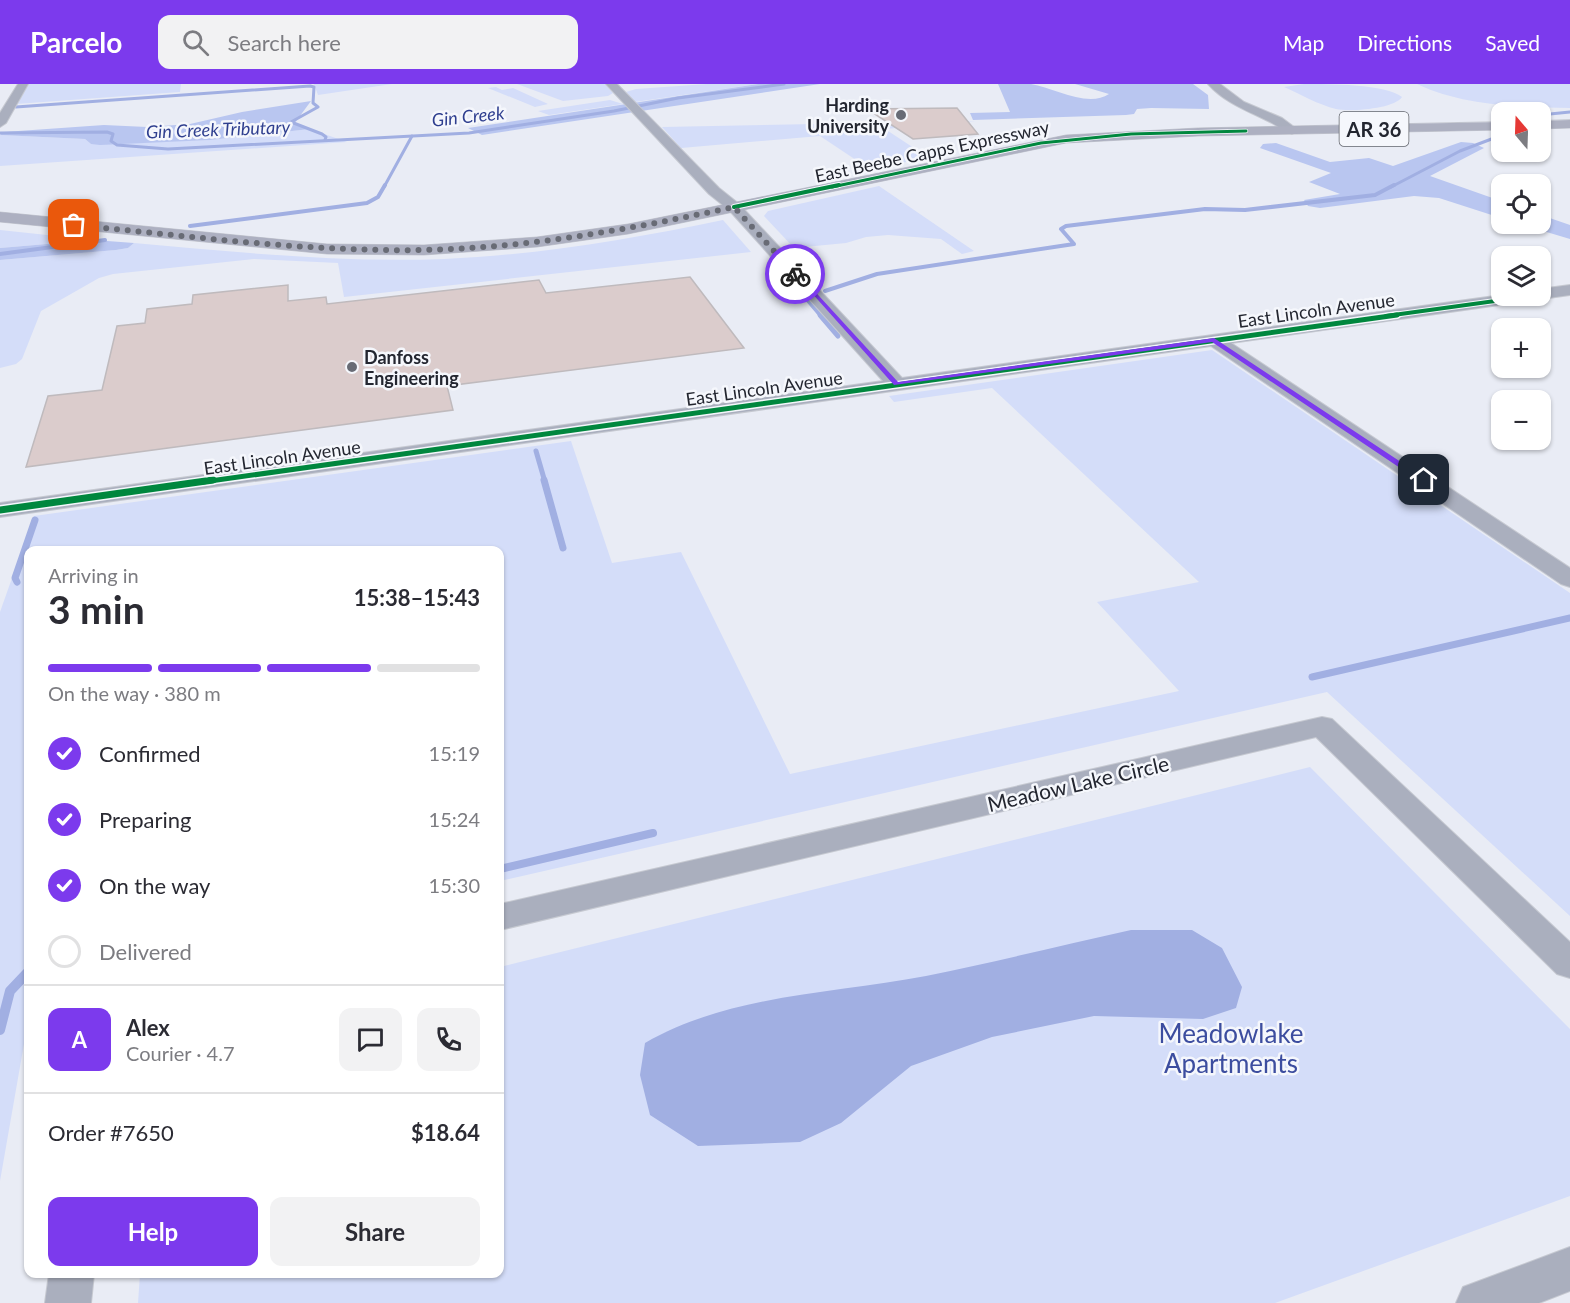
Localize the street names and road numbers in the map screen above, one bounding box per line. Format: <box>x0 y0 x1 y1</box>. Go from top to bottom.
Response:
road number: AR 36 <box>1340 112 1408 146</box>
street label: East Beebe Capps Expressway <box>813 115 1052 187</box>
street label: East Lincoln Avenue <box>1236 288 1396 332</box>
street label: East Lincoln Avenue <box>684 366 844 410</box>
street label: East Lincoln Avenue <box>202 435 362 479</box>
street label: Meadow Lake Circle <box>985 750 1171 816</box>

